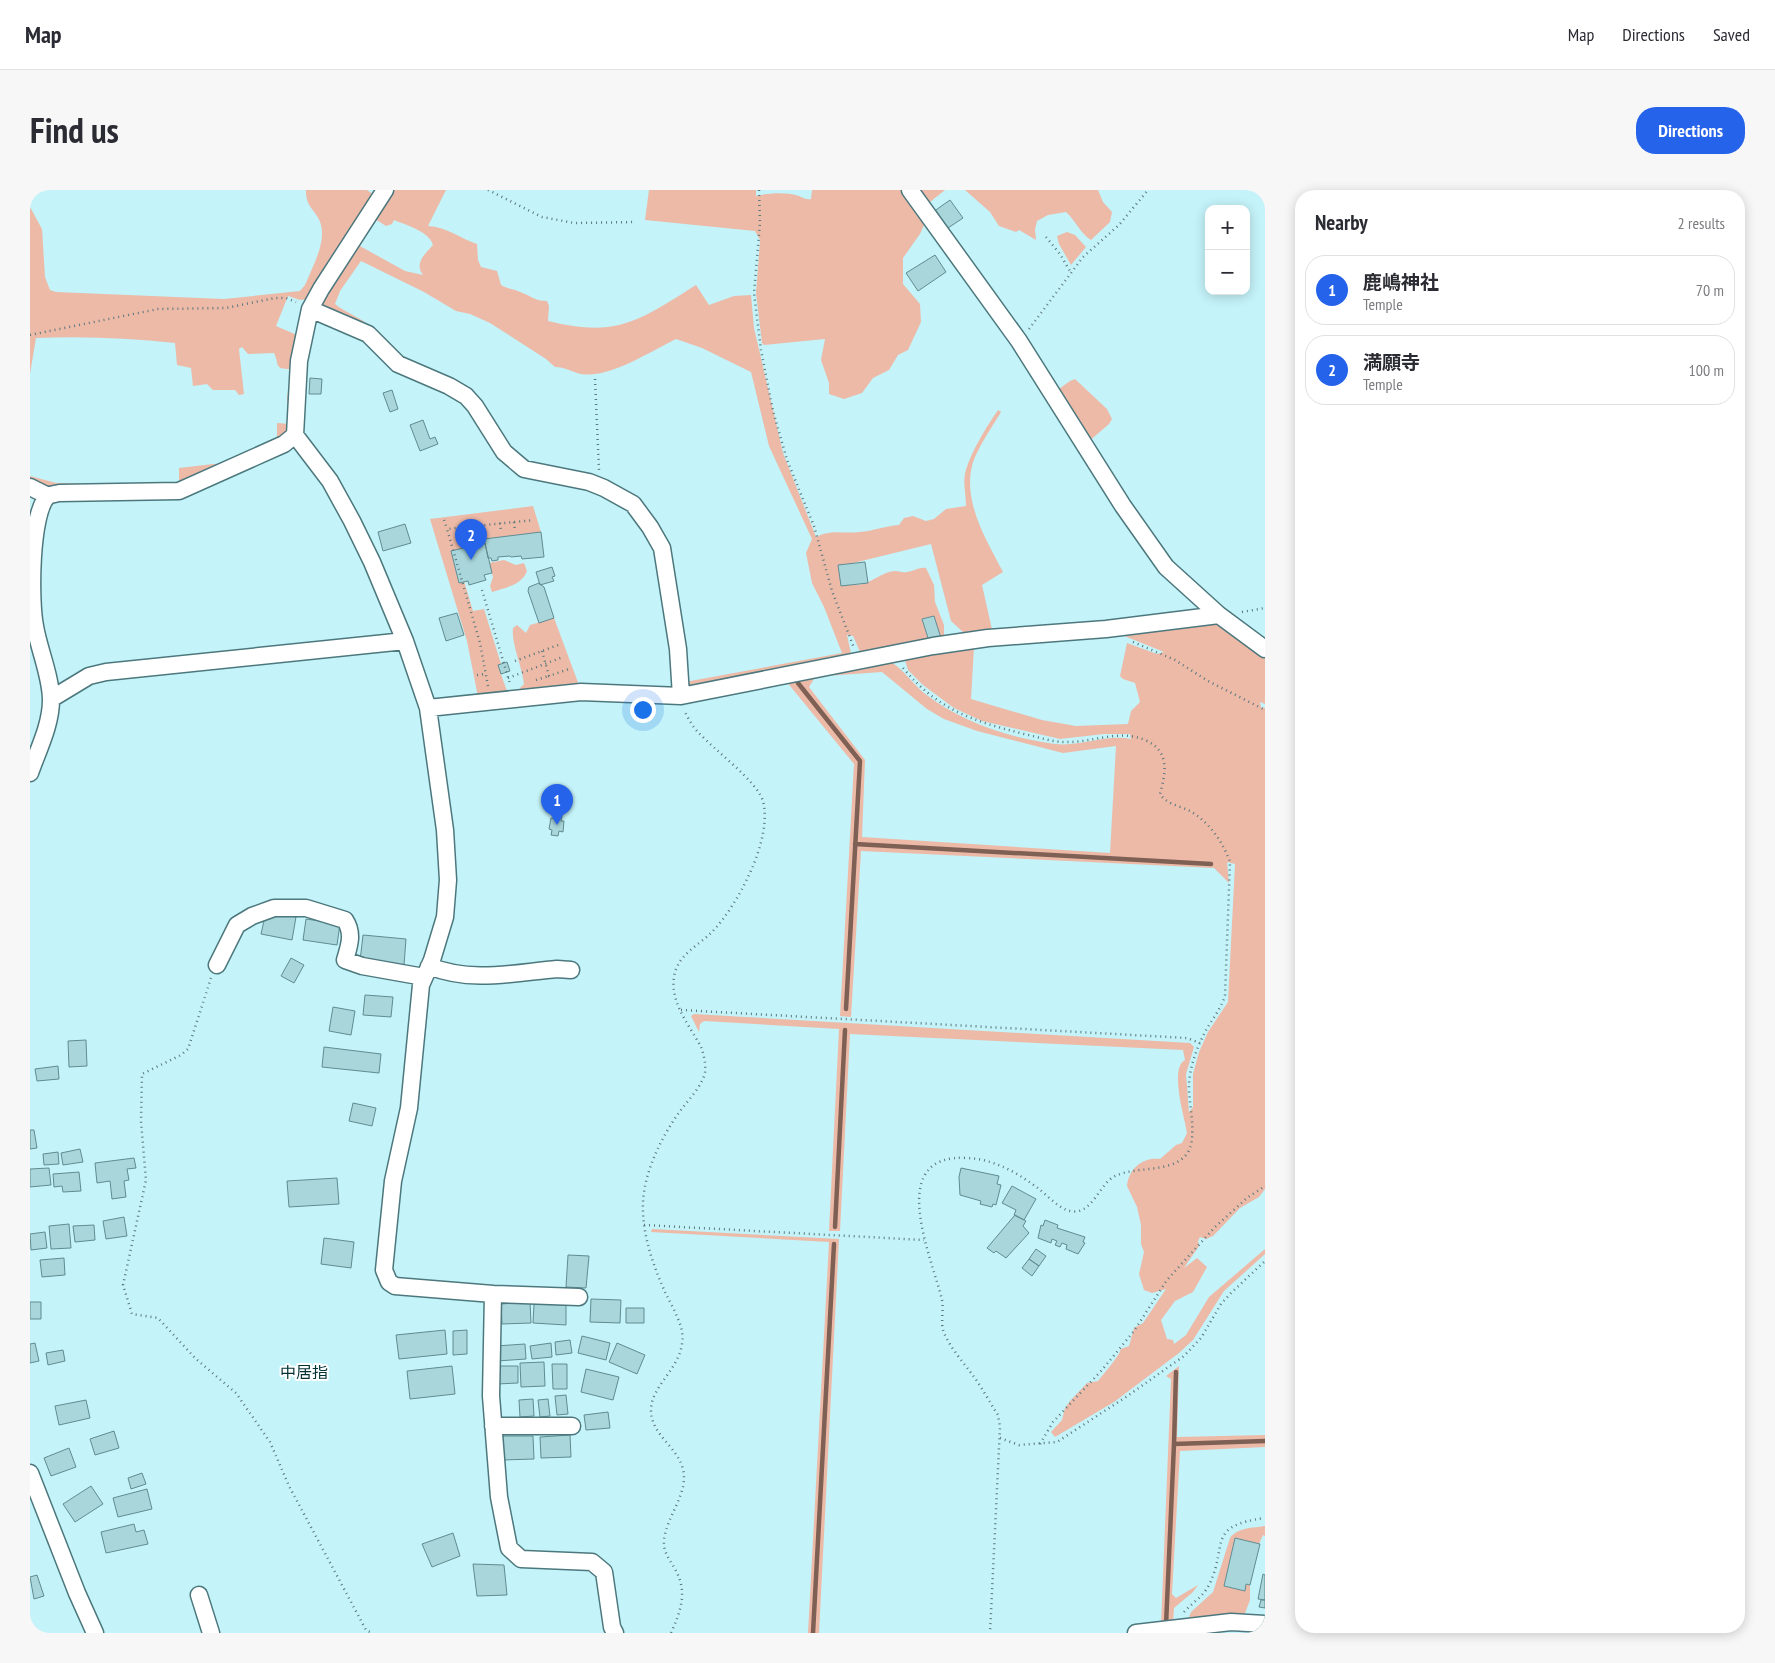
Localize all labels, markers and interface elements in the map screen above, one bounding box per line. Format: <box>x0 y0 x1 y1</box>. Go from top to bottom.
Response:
text: Map <box>25 19 62 50</box>
text: Map <box>1568 23 1594 46</box>
text: Directions <box>1622 23 1685 46</box>
text: Saved <box>1713 23 1750 46</box>
text: Find us <box>30 107 119 153</box>
button: Directions <box>1636 107 1745 154</box>
map controls <box>1205 205 1250 295</box>
button: + <box>1205 205 1250 250</box>
text: Nearby <box>1315 209 1368 236</box>
text: 2 results <box>1678 213 1725 233</box>
button: − <box>1205 250 1250 295</box>
text: 鹿嶋神社 <box>1363 270 1439 294</box>
text: 1 <box>1328 280 1336 300</box>
text: 70 m <box>1696 280 1724 300</box>
text: Temple <box>1363 294 1403 314</box>
text: 満願寺 <box>1363 350 1420 374</box>
text: 2 <box>1328 360 1336 380</box>
text: 100 m <box>1689 360 1724 380</box>
text: Temple <box>1363 374 1403 394</box>
pin: 2 <box>455 519 487 560</box>
your location <box>630 697 656 723</box>
pin: 1 <box>541 784 573 825</box>
district label: 中居指 <box>280 1362 328 1382</box>

